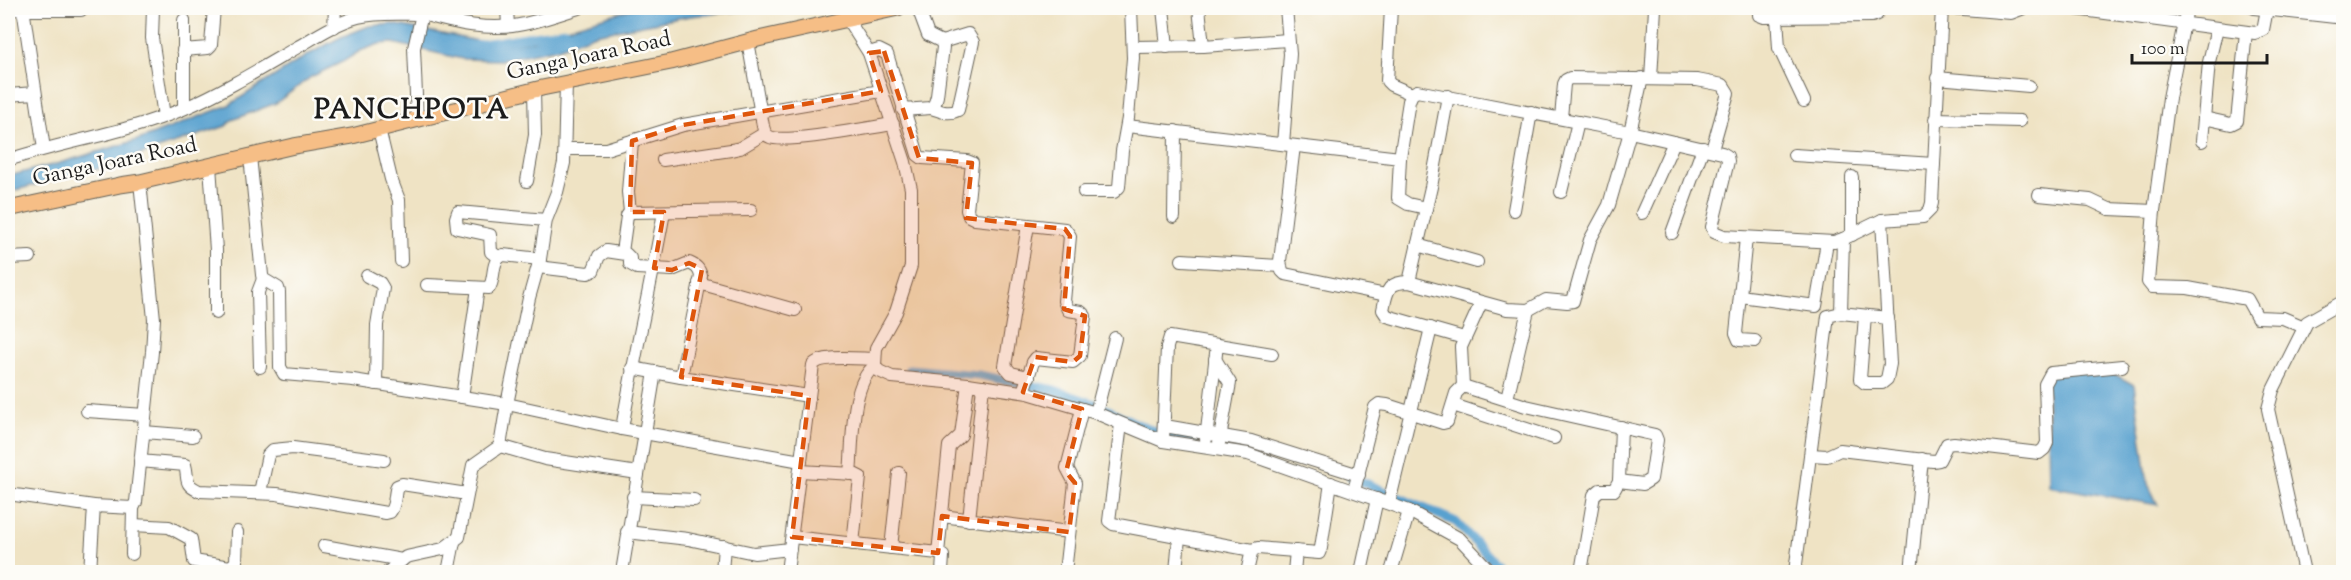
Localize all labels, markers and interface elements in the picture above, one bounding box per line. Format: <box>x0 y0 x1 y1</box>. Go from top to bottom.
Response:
street label: Ganga Joara Road <box>504 24 674 90</box>
scale bar <box>2132 27 2267 65</box>
text: 100 m <box>2141 37 2185 63</box>
district label: PANCHPOTA <box>314 91 510 131</box>
street label: Ganga Joara Road <box>30 130 200 196</box>

